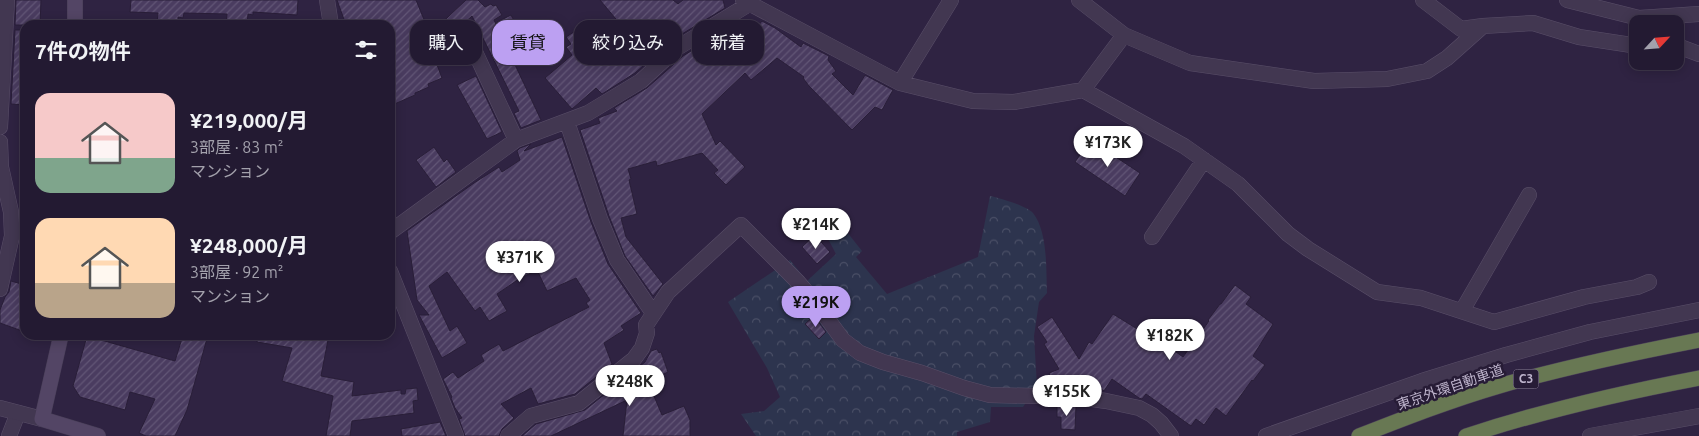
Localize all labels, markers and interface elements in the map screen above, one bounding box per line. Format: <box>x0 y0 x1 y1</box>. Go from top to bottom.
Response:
north arrow <box>1629 15 1684 70</box>
map controls <box>1629 15 1684 70</box>
chip: 購入 <box>410 20 482 65</box>
chip: 賃貸 <box>492 20 564 65</box>
chip: 絞り込み <box>574 20 682 65</box>
chip: 新着 <box>692 20 764 65</box>
icon: filters <box>352 36 380 64</box>
text: 7件の物件 <box>35 39 131 63</box>
text: ¥219,000/月 <box>190 108 308 132</box>
icon: home <box>75 113 135 173</box>
pin: ¥173K <box>1073 126 1143 168</box>
text: ¥173K <box>1085 133 1131 151</box>
text: 3部屋 · 83 m² <box>190 138 284 156</box>
text: マンション <box>190 162 270 180</box>
pin: ¥214K <box>781 208 851 250</box>
text: ¥214K <box>793 215 839 233</box>
text: ¥248,000/月 <box>190 233 308 257</box>
icon: home <box>75 238 135 298</box>
pin: ¥371K <box>485 240 555 283</box>
text: ¥371K <box>497 248 543 266</box>
text: 3部屋 · 92 m² <box>190 263 284 281</box>
pin: ¥219K <box>781 286 851 328</box>
text: マンション <box>190 287 270 305</box>
text: ¥219K <box>793 293 839 311</box>
pin: ¥182K <box>1135 318 1205 361</box>
text: ¥182K <box>1147 326 1193 344</box>
street label: 東京外環自動車道 <box>1394 361 1506 413</box>
pin: ¥248K <box>595 364 665 407</box>
road number: C3 <box>1514 369 1538 388</box>
text: ¥248K <box>607 372 653 390</box>
pin: ¥155K <box>1032 374 1102 417</box>
text: ¥155K <box>1044 382 1090 400</box>

